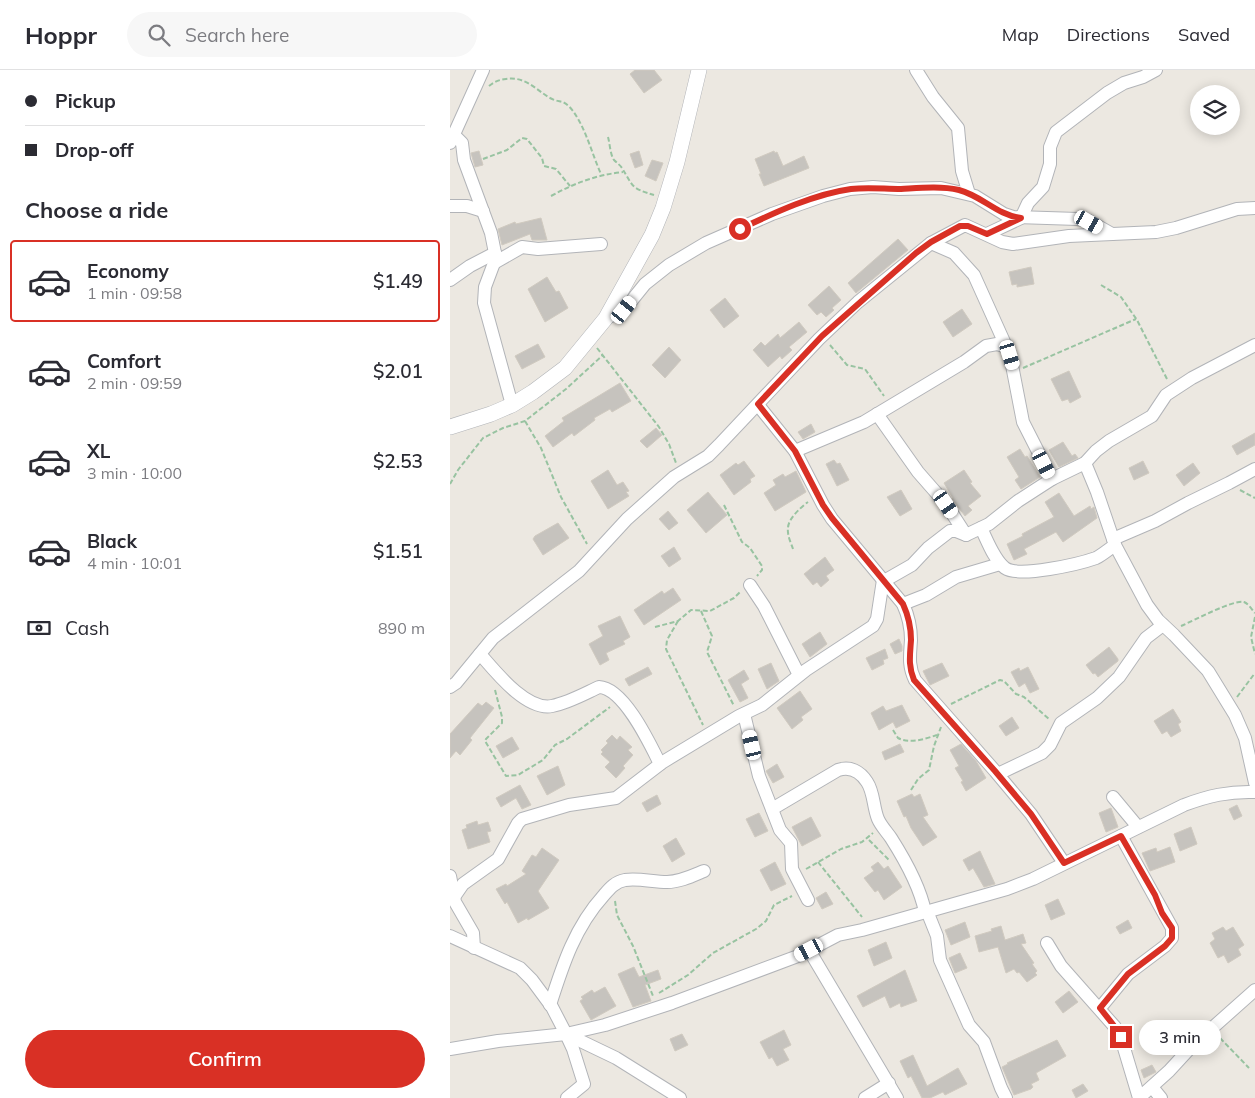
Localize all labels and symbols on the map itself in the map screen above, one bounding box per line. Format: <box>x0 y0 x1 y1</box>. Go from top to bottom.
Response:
car <box>1072 208 1105 236</box>
route start <box>729 218 751 240</box>
car <box>608 294 639 326</box>
car <box>998 338 1021 372</box>
car <box>1030 447 1057 481</box>
car <box>931 487 960 521</box>
car <box>741 729 762 761</box>
car <box>792 937 825 963</box>
callout: 3 min <box>1138 1020 1221 1054</box>
route end <box>1110 1026 1132 1048</box>

